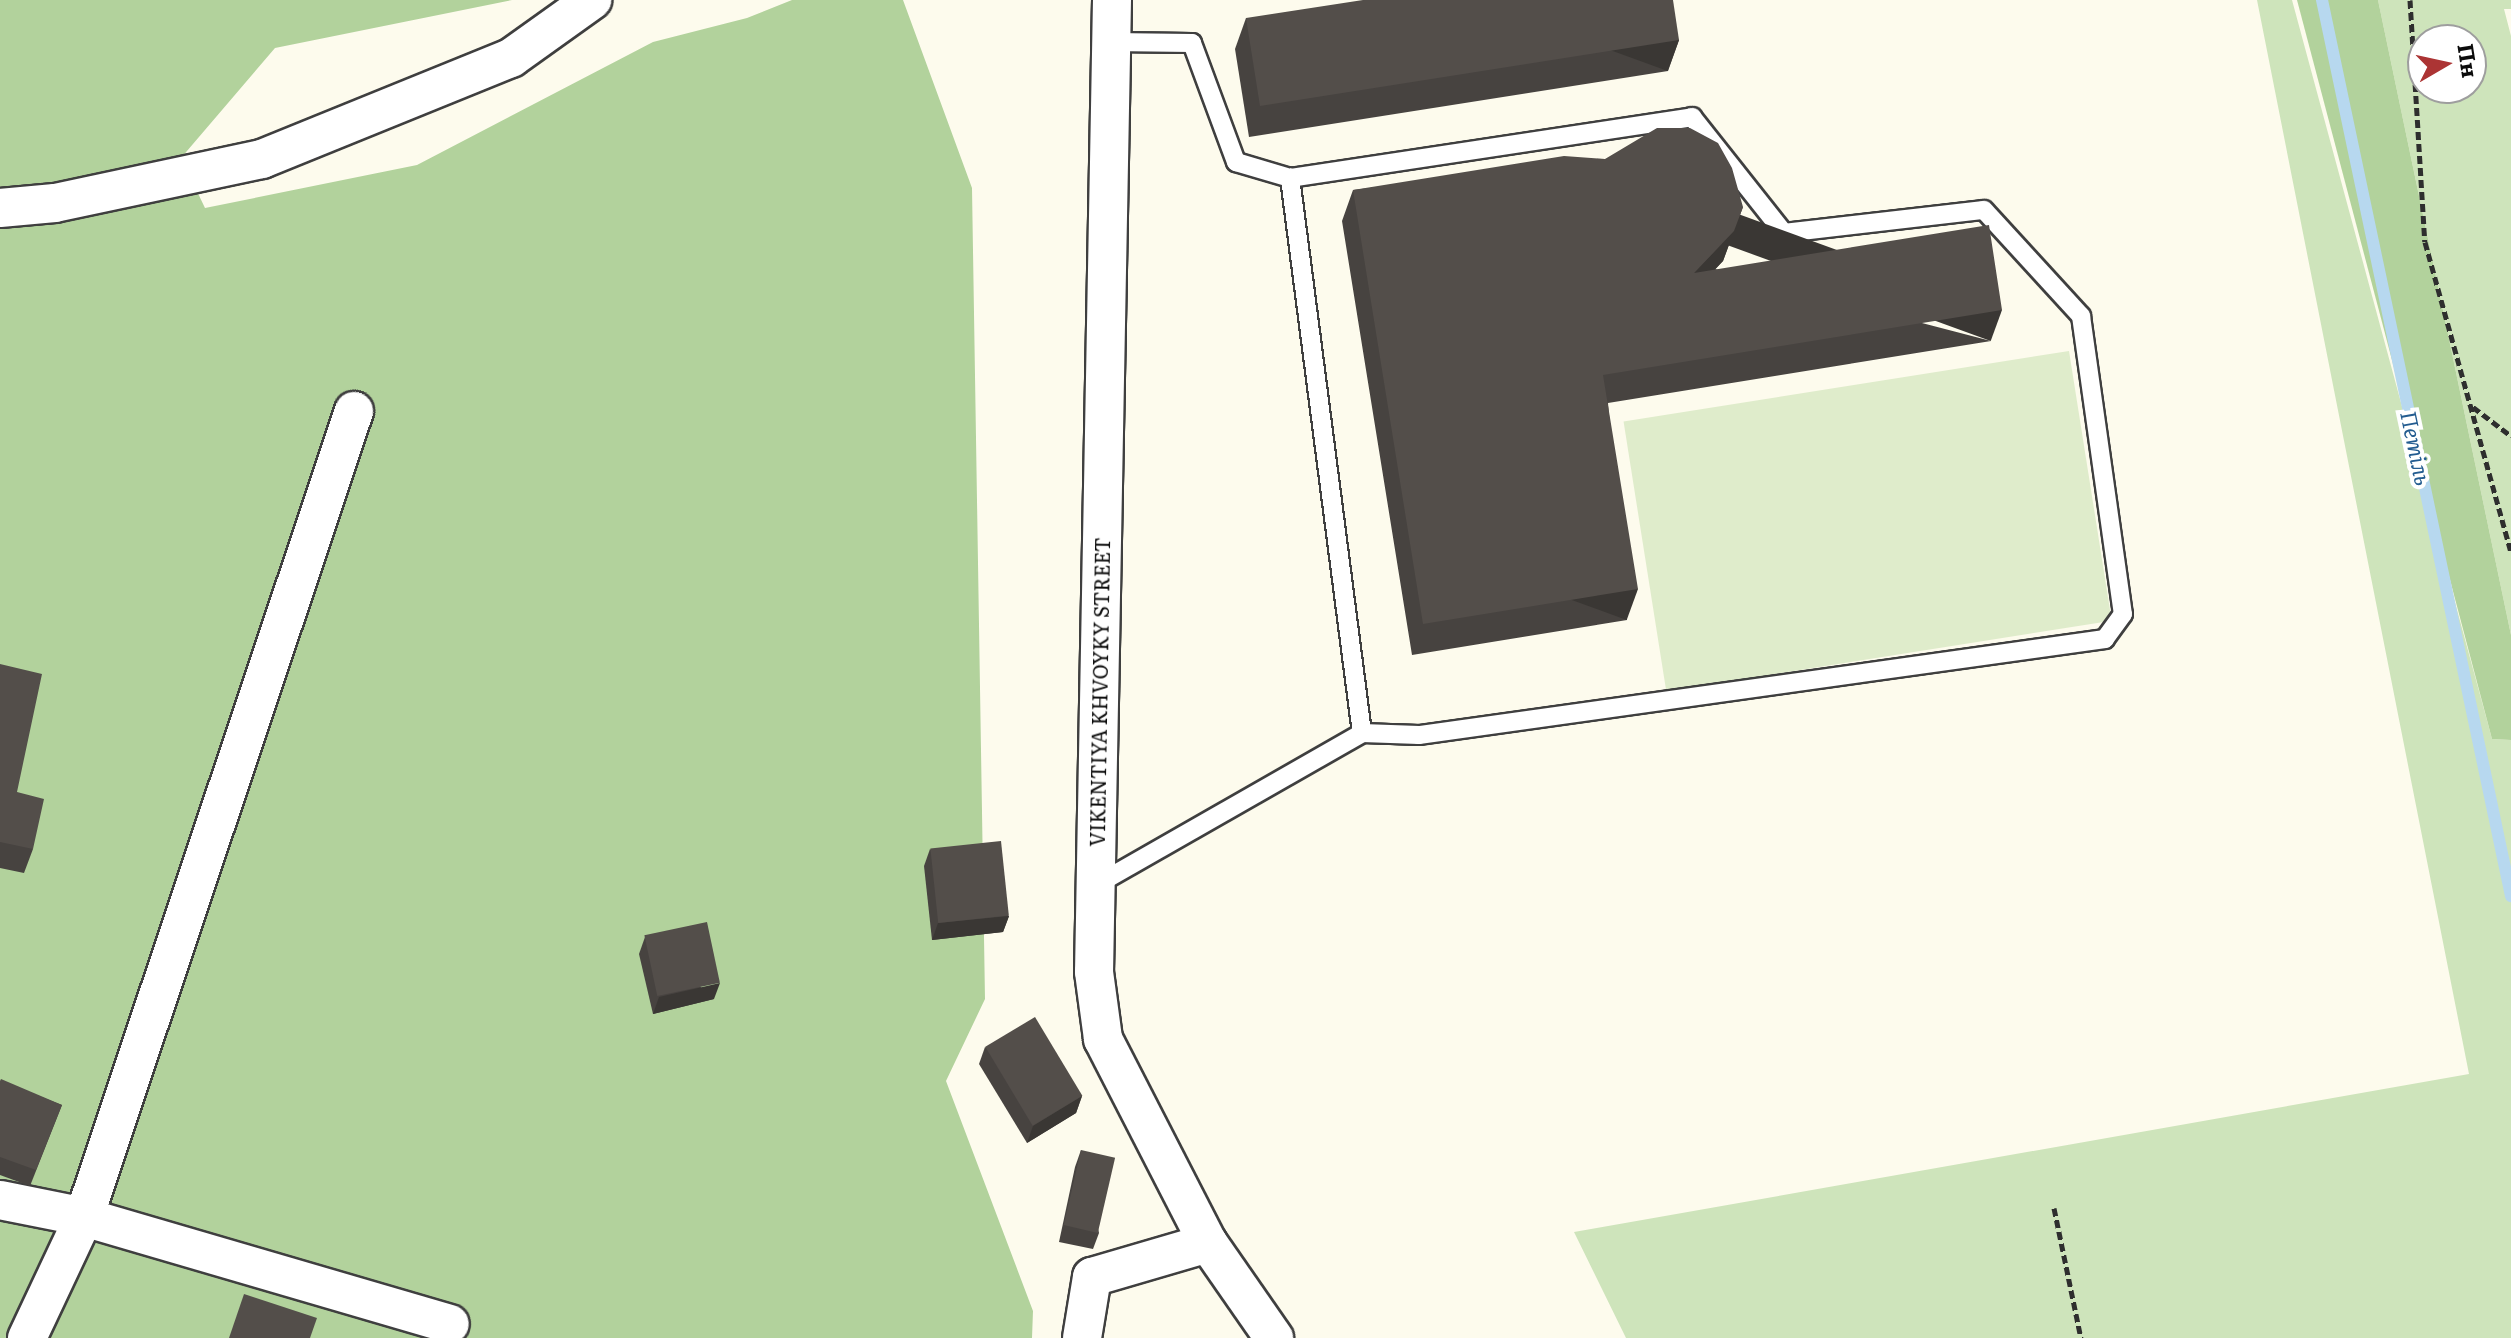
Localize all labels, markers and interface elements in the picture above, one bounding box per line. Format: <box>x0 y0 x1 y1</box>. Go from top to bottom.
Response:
north arrow <box>2407 24 2487 104</box>
text: Пн <box>2450 41 2488 80</box>
water label: Петіль <box>2396 408 2438 488</box>
street label: VIKENTIYA KHVOYKY STREET <box>1084 537 1114 847</box>

